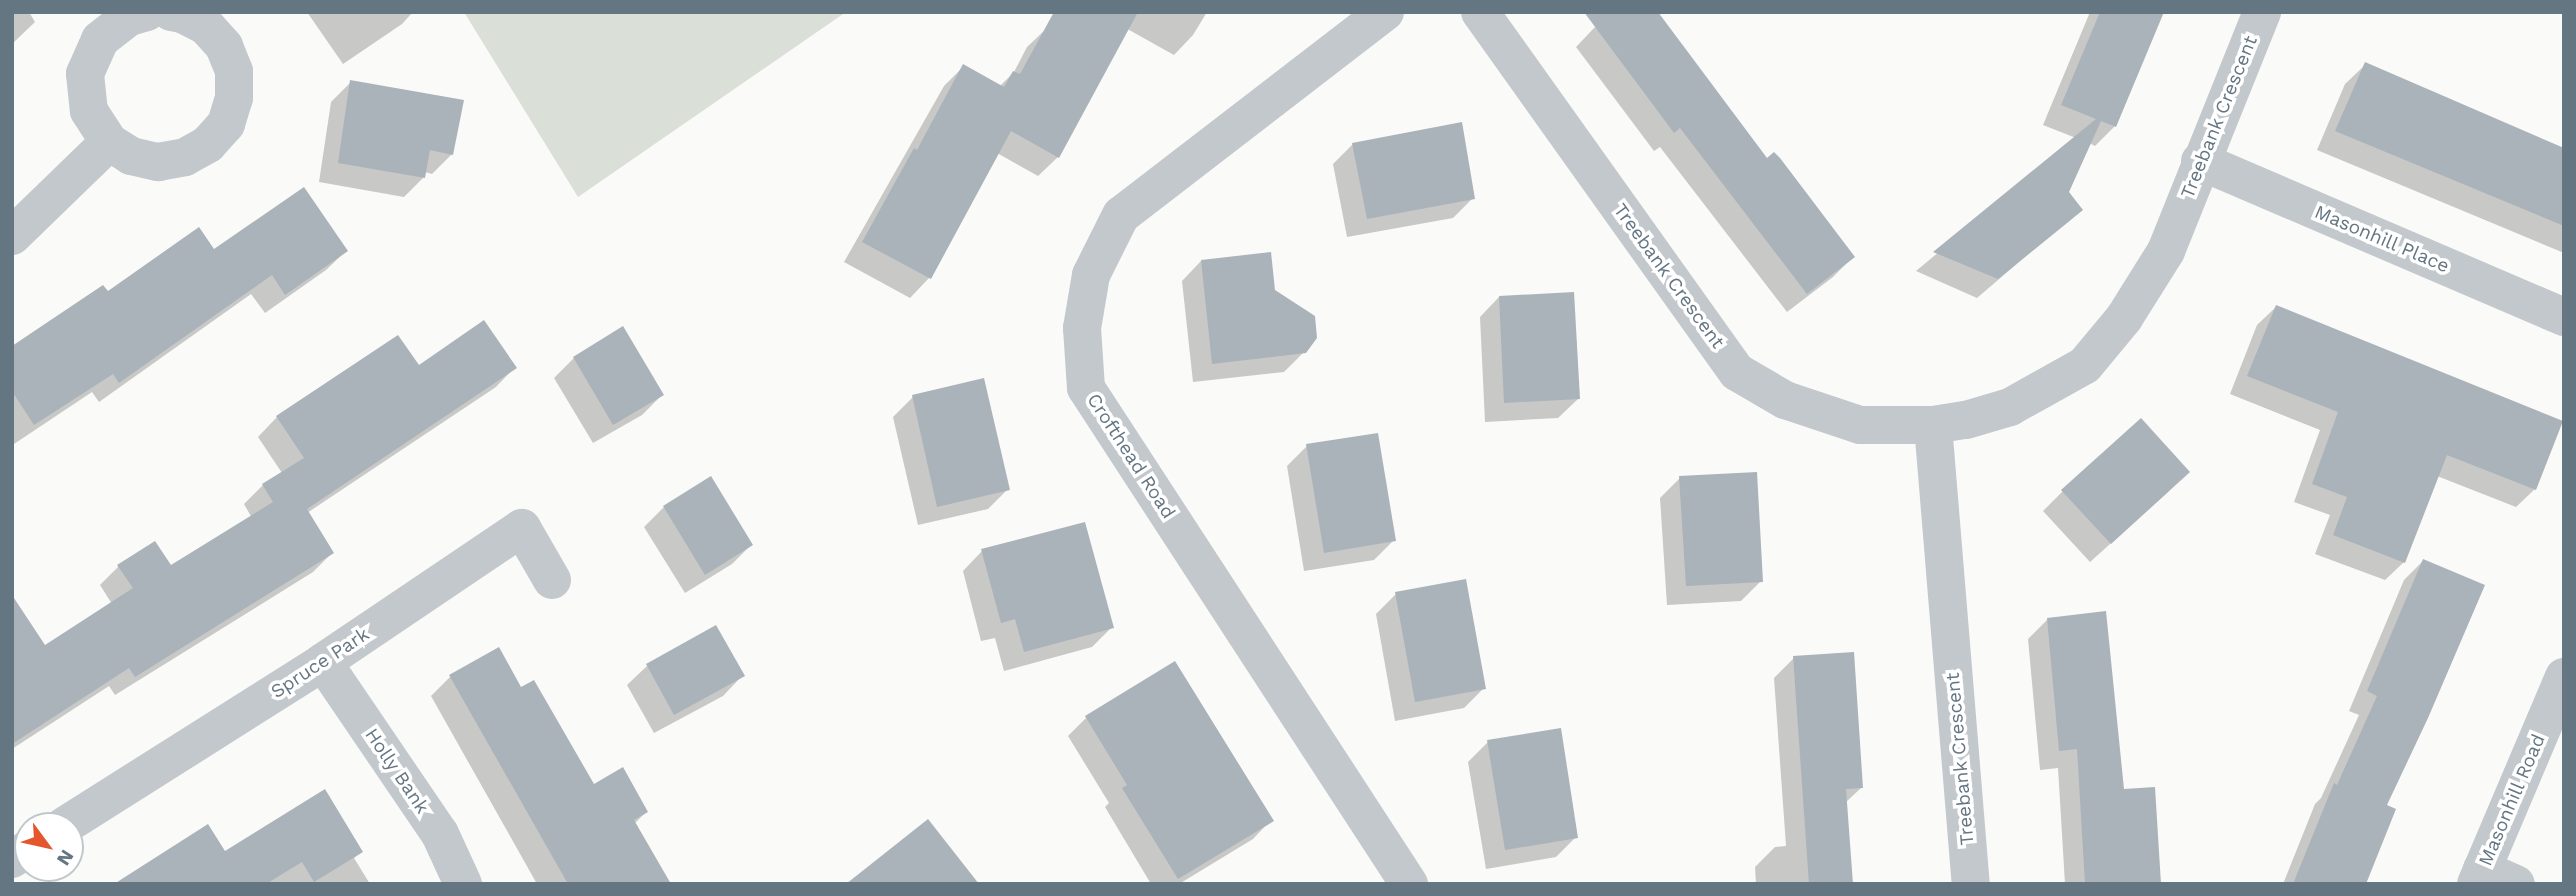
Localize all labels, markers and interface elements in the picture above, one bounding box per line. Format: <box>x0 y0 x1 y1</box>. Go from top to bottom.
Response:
street label: Treebank Crescent <box>2176 32 2262 202</box>
street label: Treebank Crescent <box>1609 199 1729 353</box>
street label: Masonhill Place <box>2311 200 2453 278</box>
street label: Crofthead Road <box>1082 389 1180 523</box>
street label: Spruce Park <box>267 623 373 703</box>
street label: Treebank Crescent <box>1941 671 1979 847</box>
street label: Holly Bank <box>360 724 434 818</box>
street label: Masonhill Road <box>2474 730 2550 870</box>
north arrow <box>14 812 84 882</box>
text: N <box>52 845 79 870</box>

